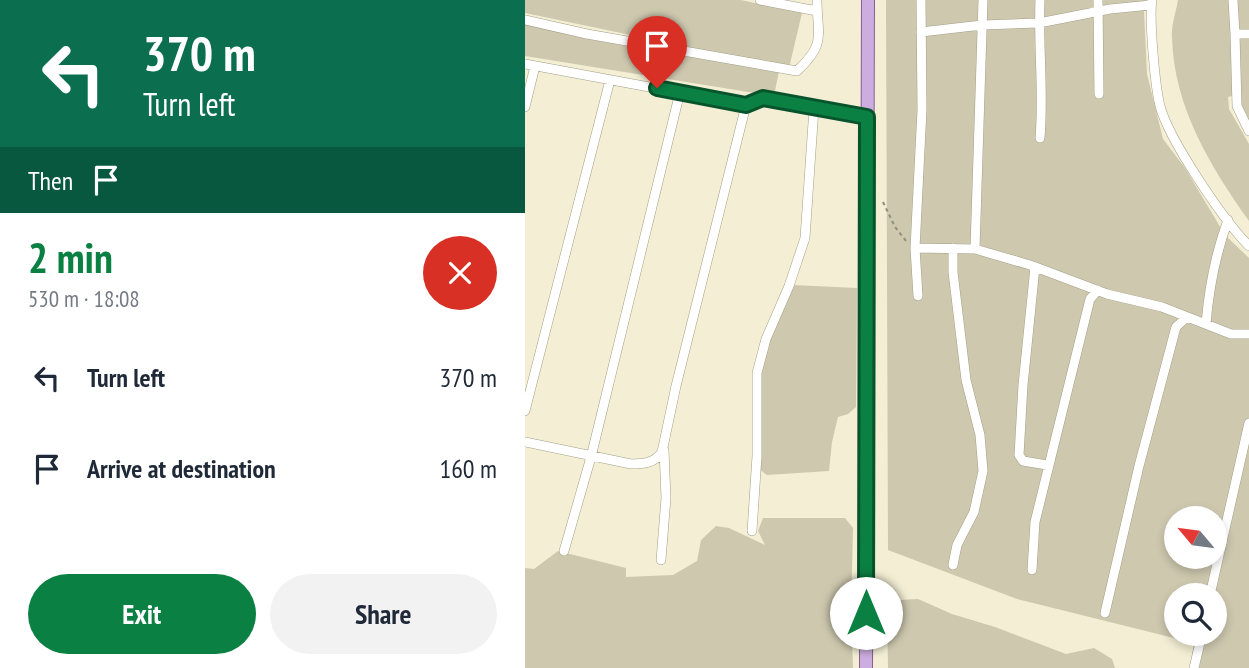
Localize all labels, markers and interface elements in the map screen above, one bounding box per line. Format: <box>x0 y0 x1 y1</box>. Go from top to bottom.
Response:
pin <box>627 16 687 88</box>
text: 370 m <box>143 21 256 85</box>
icon: arrive <box>638 27 676 65</box>
icon: left <box>28 28 119 119</box>
text: Turn left <box>143 83 235 125</box>
icon: arrive <box>87 161 125 199</box>
text: Then <box>28 164 73 197</box>
text: 2 min <box>28 230 113 285</box>
button: close <box>423 236 497 310</box>
text: 530 m · 18:08 <box>28 284 140 313</box>
icon: left <box>28 359 66 397</box>
text: Turn left <box>87 361 165 394</box>
text: 370 m <box>439 361 497 394</box>
icon: arrive <box>28 450 66 488</box>
text: Arrive at destination <box>87 452 276 485</box>
text: 160 m <box>439 452 497 485</box>
north arrow <box>1164 506 1227 569</box>
map controls <box>1164 506 1227 646</box>
button: Exit <box>28 574 256 654</box>
button: Share <box>270 574 497 654</box>
position arrow <box>829 576 903 650</box>
button: search <box>1164 583 1227 646</box>

